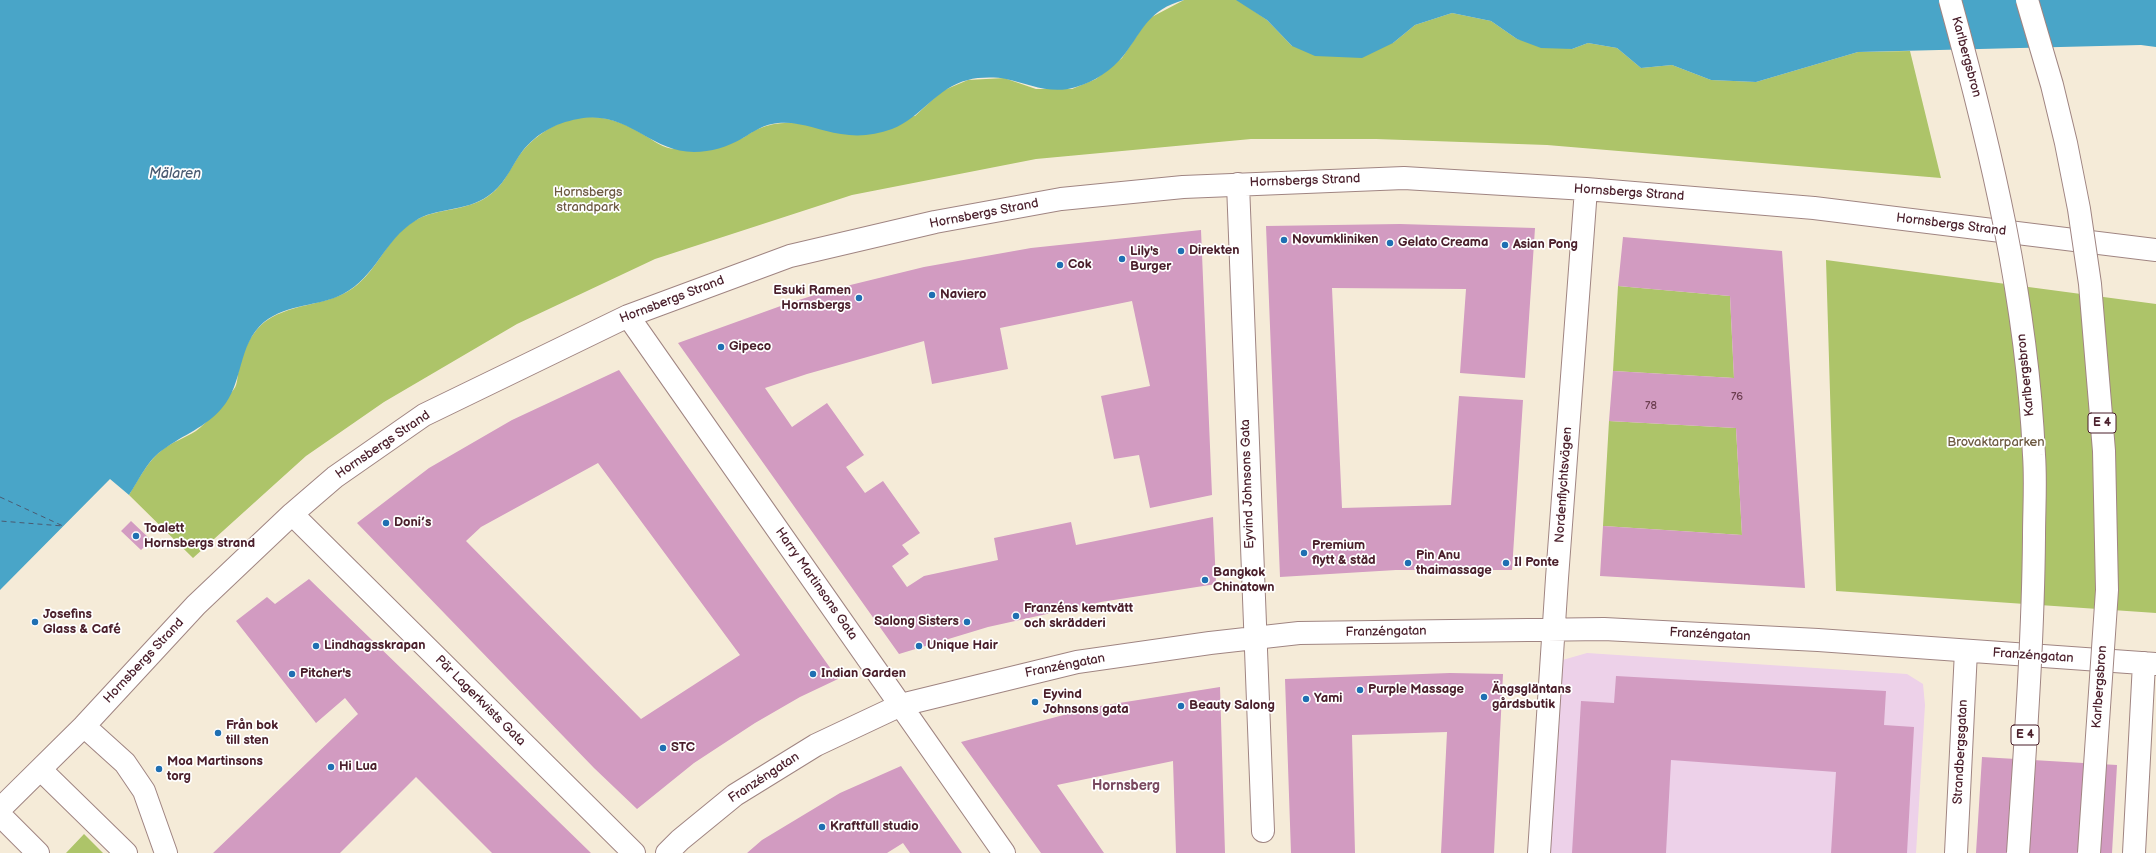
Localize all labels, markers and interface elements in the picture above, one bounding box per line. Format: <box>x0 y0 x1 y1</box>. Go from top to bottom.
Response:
street label: Karlbergsbron <box>1948 15 1984 99</box>
water label: Mälaren <box>149 166 201 182</box>
street label: Hornsbergs Strand <box>1249 171 1361 191</box>
street label: Hornsbergs Strand <box>1573 181 1685 205</box>
park label: Hornsbergs strandpark <box>554 185 622 216</box>
street label: Hornsbergs Strand <box>928 196 1040 232</box>
street label: Hornsbergs Strand <box>1895 211 2007 239</box>
place label: Novumkliniken <box>1292 232 1379 248</box>
marker: Novumkliniken <box>1279 235 1289 245</box>
place label: Gelato Creama <box>1398 235 1488 251</box>
place label: Asian Pong <box>1513 237 1578 253</box>
marker: Gelato Creama <box>1385 238 1395 248</box>
marker: Asian Pong <box>1500 240 1510 250</box>
place label: Direkten <box>1189 243 1240 259</box>
place label: Lily's Burger <box>1130 244 1171 275</box>
marker: Direkten <box>1176 246 1186 256</box>
marker: Lily's Burger <box>1117 254 1127 264</box>
place label: Cok <box>1068 257 1091 273</box>
marker: Cok <box>1055 260 1065 270</box>
street label: Hornsbergs Strand <box>618 273 726 327</box>
place label: Esuki Ramen Hornsbergs <box>773 283 851 314</box>
place label: Naviero <box>940 287 986 303</box>
marker: Naviero <box>927 290 937 300</box>
marker: Esuki Ramen Hornsbergs <box>854 293 864 303</box>
street label: Karlbergsbron <box>2014 333 2038 417</box>
place label: Gipeco <box>729 339 771 355</box>
marker: Gipeco <box>716 342 726 352</box>
house number: 76 <box>1731 390 1743 404</box>
house number: 78 <box>1645 399 1657 413</box>
street label: Hornsbergs Strand <box>333 408 433 482</box>
road number: E 4 <box>2088 413 2116 433</box>
street label: Eyvind Johnsons Gata <box>1238 419 1258 549</box>
street label: Nordenflychtsvägen <box>1552 427 1576 543</box>
park label: Brovaktarparken <box>1947 435 2045 451</box>
place label: Doni’s <box>394 515 431 531</box>
marker: Doni’s <box>381 518 391 528</box>
place label: Toalett Hornsbergs strand <box>144 521 255 552</box>
street label: Harry Martinsons Gata <box>771 525 861 643</box>
marker: Toalett Hornsbergs strand <box>131 531 141 541</box>
place label: Premium flytt & städ <box>1312 538 1376 569</box>
marker: Premium flytt & städ <box>1299 548 1309 558</box>
place label: Pin Anu thaimassage <box>1416 548 1492 579</box>
place label: Il Ponte <box>1514 555 1559 571</box>
marker: Pin Anu thaimassage <box>1403 558 1413 568</box>
marker: Il Ponte <box>1501 558 1511 568</box>
place label: Bangkok Chinatown <box>1213 565 1275 596</box>
marker: Bangkok Chinatown <box>1200 575 1210 585</box>
place label: Franzéns kemtvätt och skrädderi <box>1024 601 1133 632</box>
place label: Josefins Glass & Café <box>43 607 121 638</box>
marker: Franzéns kemtvätt och skrädderi <box>1011 611 1021 621</box>
place label: Salong Sisters <box>874 614 959 630</box>
street label: Hornsbergs Strand <box>101 615 187 707</box>
marker: Josefins Glass & Café <box>30 617 40 627</box>
marker: Salong Sisters <box>962 617 972 627</box>
street label: Franzéngatan <box>1345 623 1427 641</box>
street label: Franzéngatan <box>1669 625 1751 645</box>
place label: Lindhagsskrapan <box>324 638 426 654</box>
place label: Unique Hair <box>927 638 998 654</box>
marker: Lindhagsskrapan <box>311 641 321 651</box>
marker: Unique Hair <box>914 641 924 651</box>
street label: Franzéngatan <box>1992 645 2074 667</box>
street label: Karlbergsbron <box>2089 645 2111 729</box>
street label: Franzéngatan <box>1024 651 1106 681</box>
street label: Pär Lagerkvists Gata <box>432 653 528 749</box>
place label: Pitcher's <box>300 666 351 682</box>
place label: Indian Garden <box>821 666 906 682</box>
marker: Pitcher's <box>287 669 297 679</box>
marker: Indian Garden <box>808 669 818 679</box>
place label: Purple Massage <box>1368 682 1464 698</box>
place label: Ängsgläntans gårdsbutik <box>1492 682 1571 713</box>
marker: Purple Massage <box>1355 685 1365 695</box>
place label: Eyvind Johnsons gata <box>1043 687 1129 718</box>
place label: Yami <box>1314 691 1342 707</box>
marker: Ängsgläntans gårdsbutik <box>1479 692 1489 702</box>
marker: Yami <box>1301 694 1311 704</box>
marker: Eyvind Johnsons gata <box>1030 697 1040 707</box>
place label: Beauty Salong <box>1189 698 1275 714</box>
street label: Strandbergsgatan <box>1950 699 1972 805</box>
marker: Beauty Salong <box>1176 701 1186 711</box>
place label: Från bok till sten <box>226 718 278 749</box>
road number: E 4 <box>2011 725 2039 745</box>
marker: Från bok till sten <box>213 728 223 738</box>
place label: STC <box>671 740 695 756</box>
marker: STC <box>658 743 668 753</box>
street label: Franzéngatan <box>726 749 802 807</box>
place label: Moa Martinsons torg <box>167 754 263 785</box>
place label: Hi Lua <box>339 759 377 775</box>
marker: Hi Lua <box>326 762 336 772</box>
marker: Moa Martinsons torg <box>154 764 164 774</box>
district label: Hornsberg <box>1092 778 1160 794</box>
place label: Kraftfull studio <box>830 819 919 835</box>
marker: Kraftfull studio <box>817 822 827 832</box>

